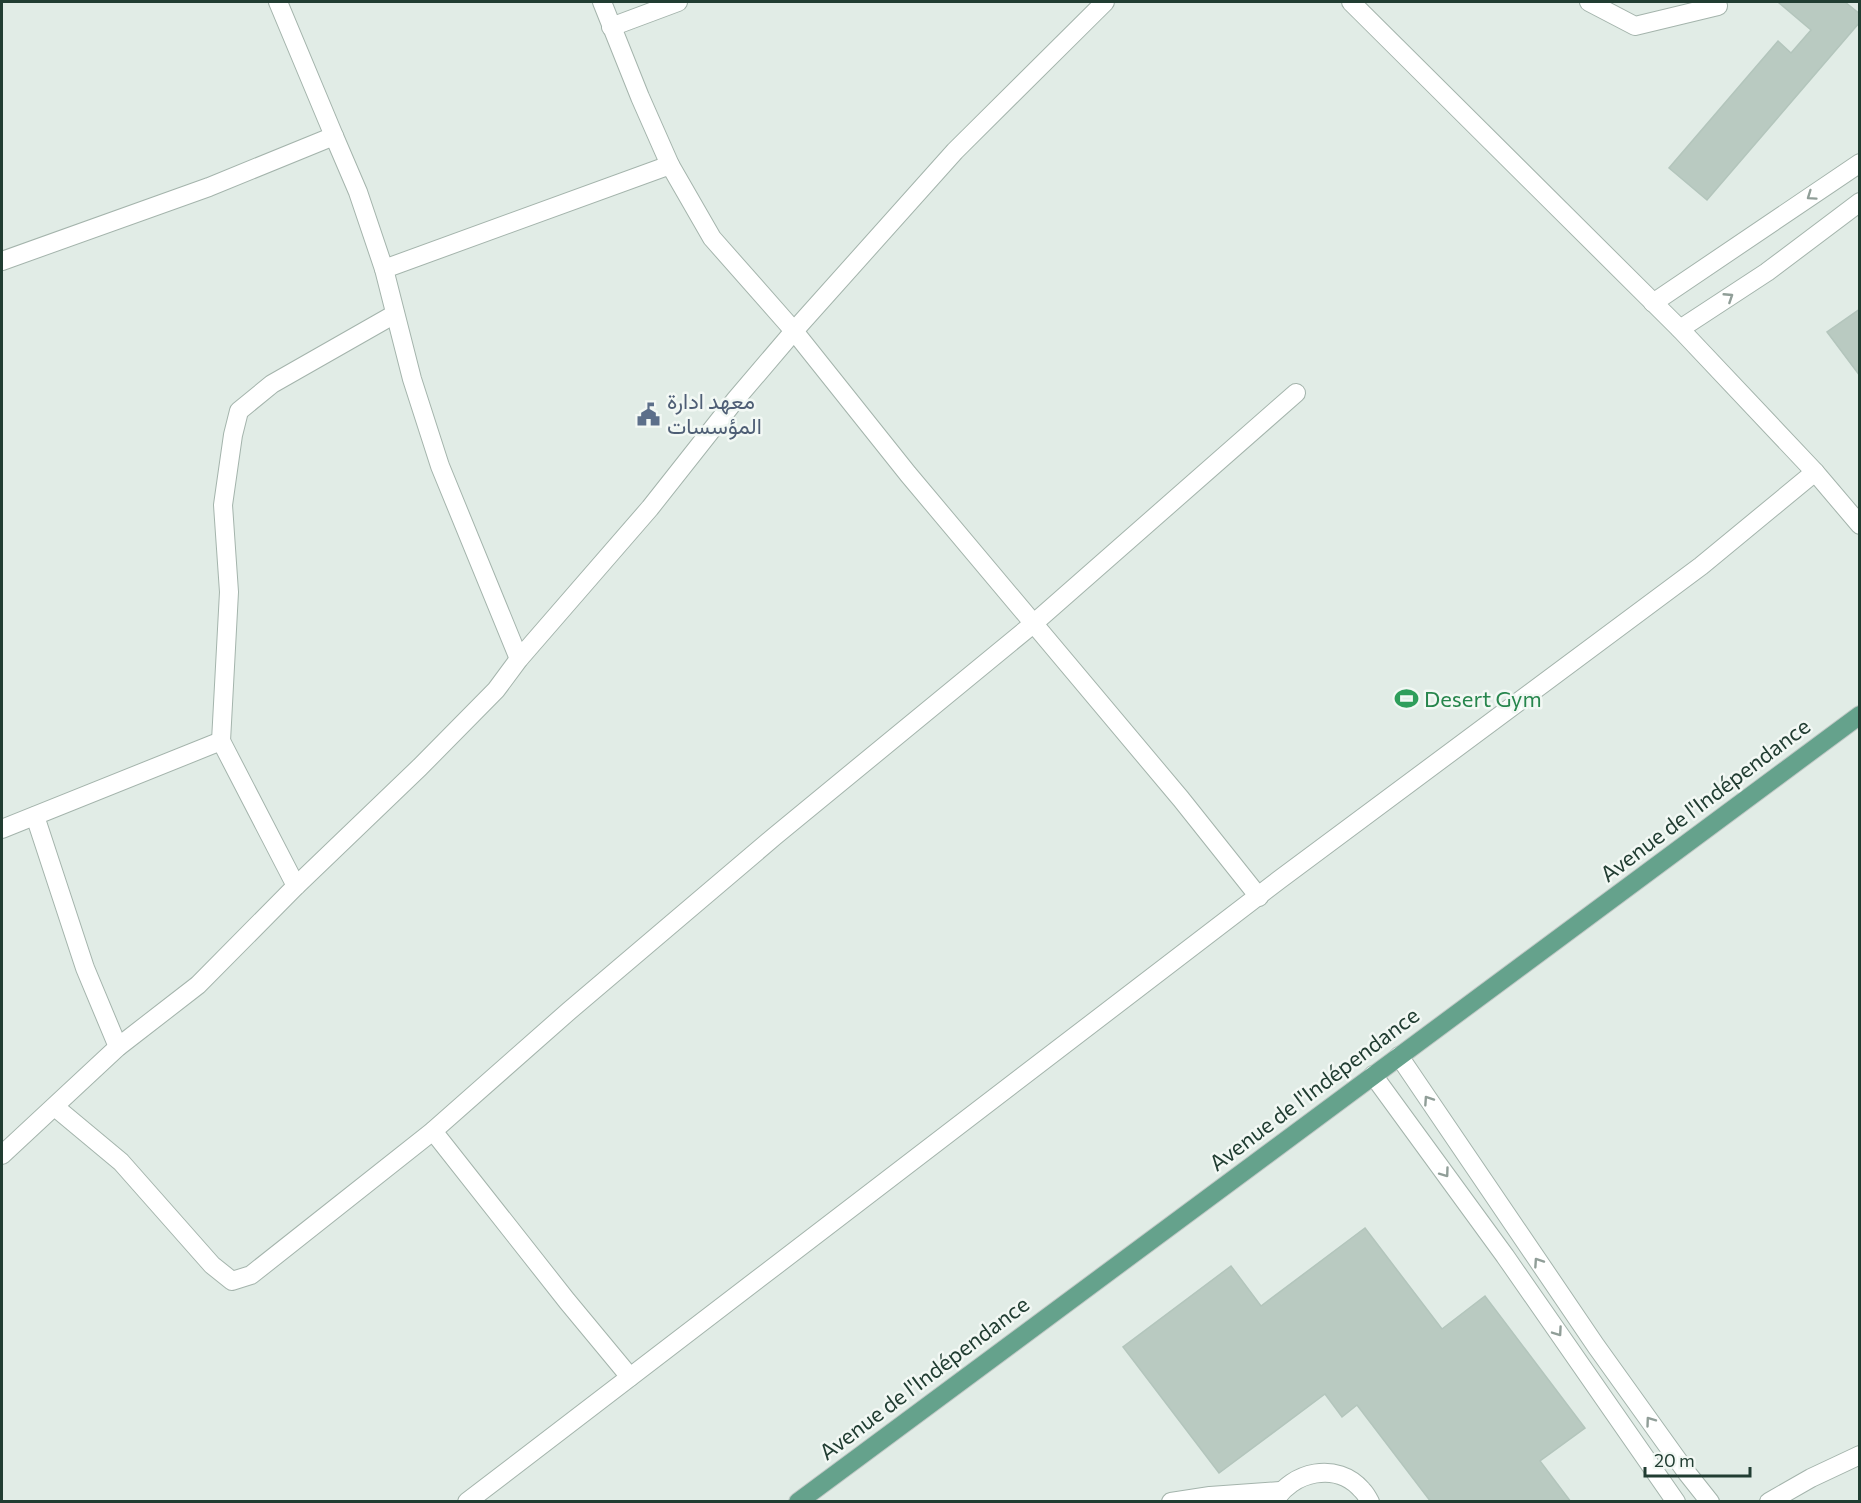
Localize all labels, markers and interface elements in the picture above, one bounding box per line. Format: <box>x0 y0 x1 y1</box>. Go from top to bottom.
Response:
one-way arrow <box>1807 189 1818 200</box>
one-way arrow <box>1722 293 1733 304</box>
place label: معهد ادارة المؤسسات <box>667 387 762 440</box>
public building icon: معهد ادارة المؤسسات <box>636 401 662 427</box>
place label: Desert Gym <box>1424 685 1542 712</box>
sports icon: Desert Gym <box>1393 686 1419 712</box>
street label: Avenue de l'Indépendance <box>1594 712 1815 887</box>
street label: Avenue de l'Indépendance <box>1203 1001 1424 1176</box>
one-way arrow <box>1424 1096 1436 1106</box>
one-way arrow <box>1438 1167 1449 1178</box>
one-way arrow <box>1534 1257 1545 1268</box>
street label: Avenue de l'Indépendance <box>813 1290 1034 1465</box>
one-way arrow <box>1551 1325 1562 1336</box>
one-way arrow <box>1646 1417 1657 1428</box>
scale bar <box>1645 1440 1750 1478</box>
text: 20 m <box>1654 1449 1695 1471</box>

